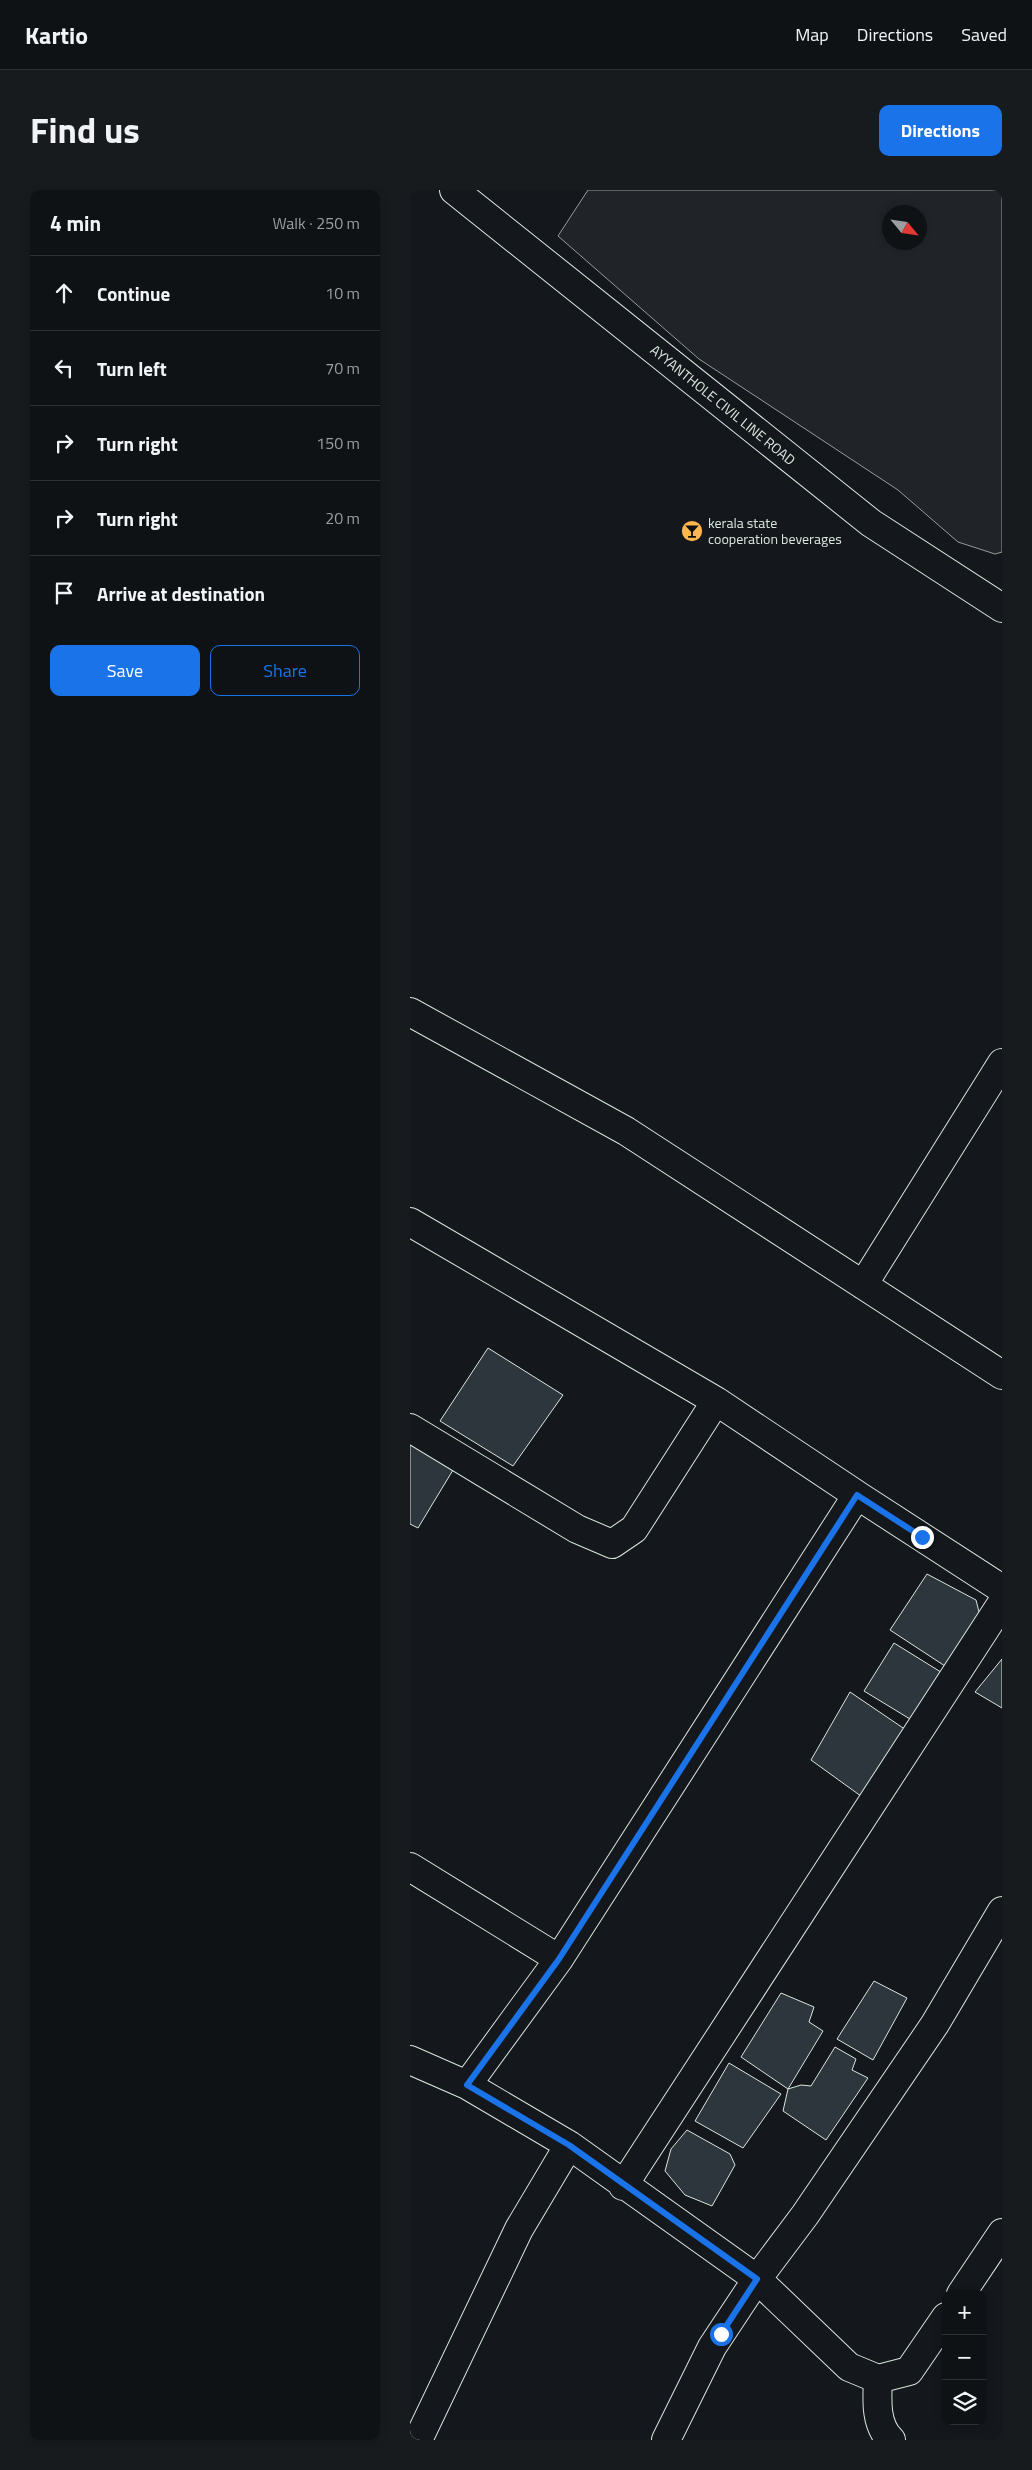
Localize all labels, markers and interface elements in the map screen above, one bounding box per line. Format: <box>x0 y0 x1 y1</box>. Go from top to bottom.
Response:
text: Kartio <box>25 17 88 53</box>
text: Map <box>795 21 829 48</box>
text: Directions <box>857 21 933 48</box>
text: Saved <box>961 21 1007 48</box>
text: Find us <box>30 103 140 157</box>
button: Directions <box>879 105 1002 156</box>
north arrow <box>882 205 927 250</box>
text: 4 min <box>50 207 101 239</box>
text: Walk · 250 m <box>272 211 360 235</box>
icon: ahead <box>50 279 78 307</box>
text: Continue <box>97 279 170 308</box>
text: 10 m <box>325 281 360 305</box>
street label: AYYANTHOLE CIVIL LINE ROAD <box>646 339 800 470</box>
icon: left <box>50 354 78 382</box>
text: Turn left <box>97 354 167 383</box>
text: 70 m <box>325 356 360 380</box>
icon: right <box>50 429 78 457</box>
text: Turn right <box>97 429 178 458</box>
text: 150 m <box>316 431 360 455</box>
icon: right <box>50 504 78 532</box>
text: Turn right <box>97 504 178 533</box>
text: 20 m <box>325 506 360 530</box>
place label: kerala state cooperation beverages <box>708 512 842 549</box>
bar icon: kerala state cooperation beverages <box>680 519 704 543</box>
icon: arrive <box>50 579 78 607</box>
text: Arrive at destination <box>97 579 265 608</box>
button: Save <box>50 645 200 696</box>
button: Share <box>210 645 360 696</box>
route end <box>911 1526 934 1549</box>
map controls <box>942 2290 987 2425</box>
button: + <box>942 2290 987 2335</box>
route start <box>710 2323 733 2346</box>
button: − <box>942 2335 987 2380</box>
button: layers <box>942 2380 987 2425</box>

